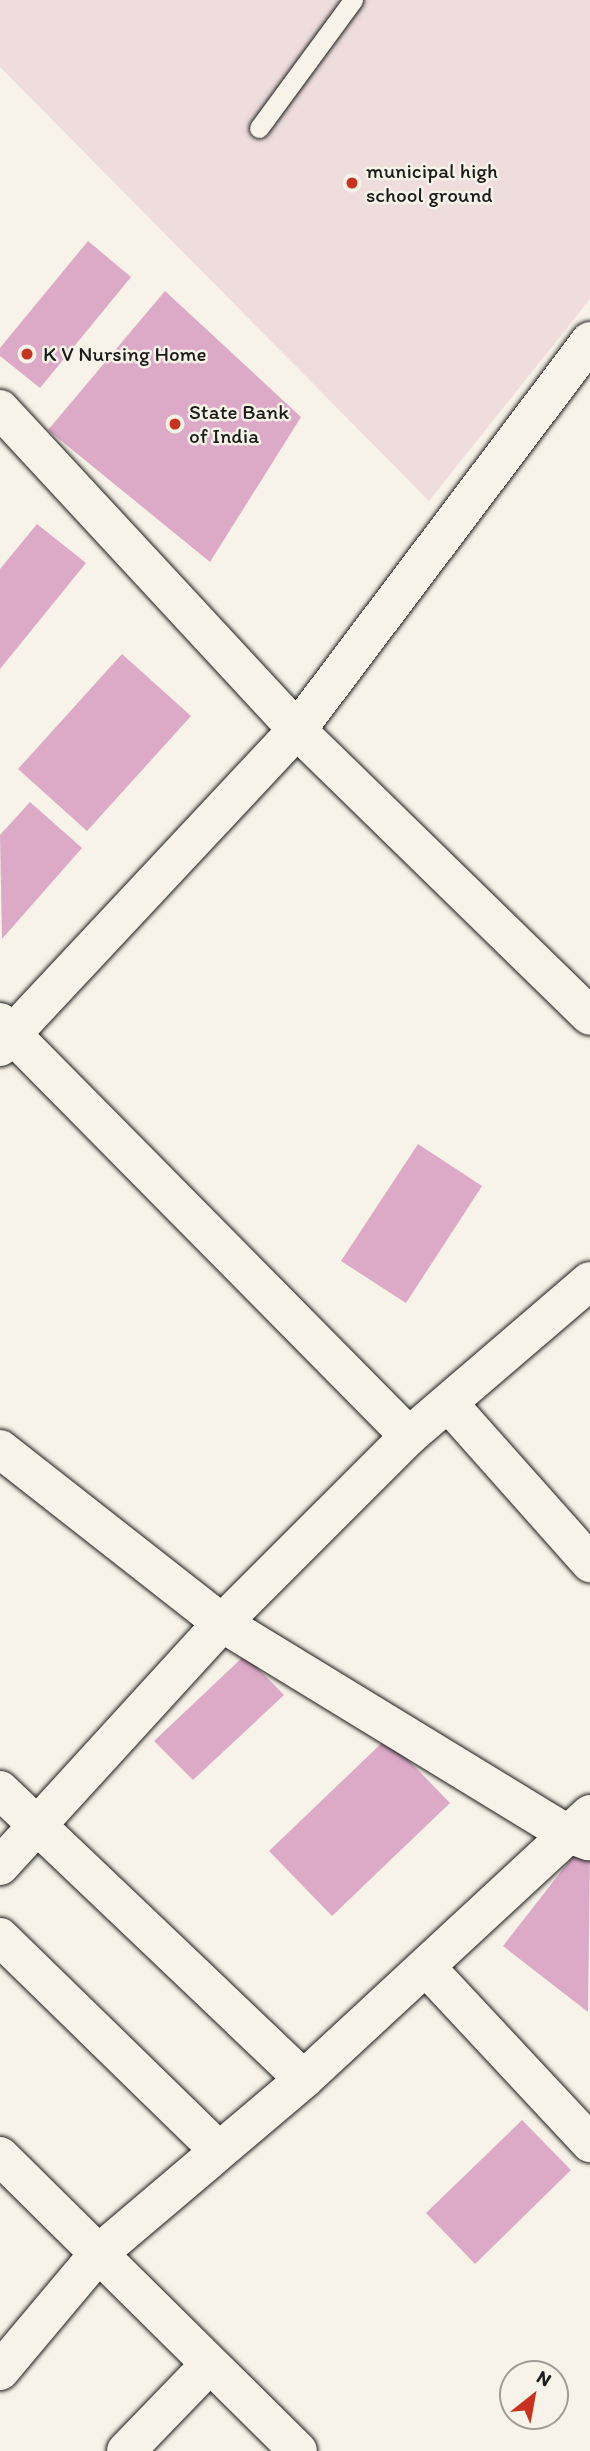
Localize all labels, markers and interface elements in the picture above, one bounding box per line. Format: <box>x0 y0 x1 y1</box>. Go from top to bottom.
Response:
place label: municipal high school ground <box>366 158 498 208</box>
marker: municipal high school ground <box>344 175 360 191</box>
place label: K V Nursing Home <box>43 341 207 367</box>
marker: K V Nursing Home <box>17 344 37 364</box>
place label: State Bank of India <box>189 399 289 449</box>
marker: State Bank of India <box>167 416 183 432</box>
north arrow <box>499 2360 569 2430</box>
text: N <box>533 2365 555 2391</box>

